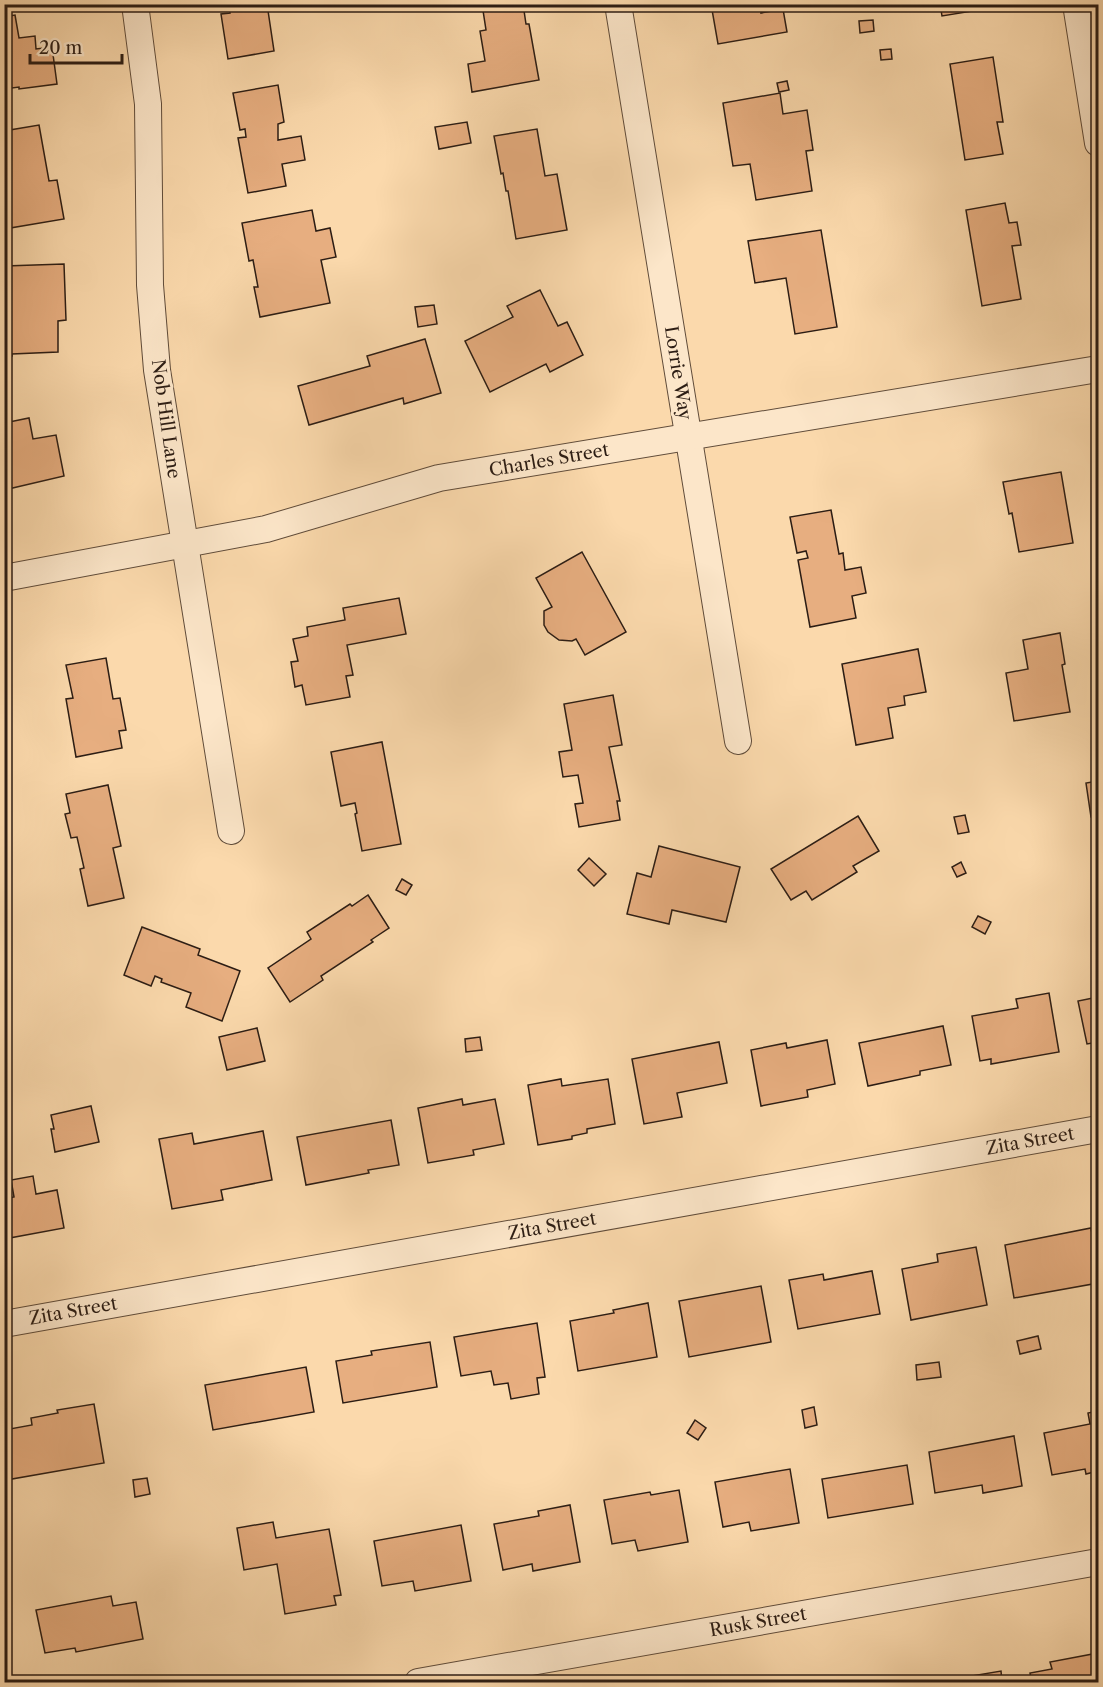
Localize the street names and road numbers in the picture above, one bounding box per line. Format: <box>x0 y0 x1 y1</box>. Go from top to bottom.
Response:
street label: Lorrie Way <box>660 324 696 423</box>
street label: Nob Hill Lane <box>147 358 185 480</box>
street label: Charles Street <box>487 439 611 481</box>
street label: Zita Street <box>984 1122 1076 1160</box>
street label: Zita Street <box>506 1207 598 1245</box>
street label: Zita Street <box>27 1292 119 1330</box>
street label: Rusk Street <box>708 1603 809 1641</box>

